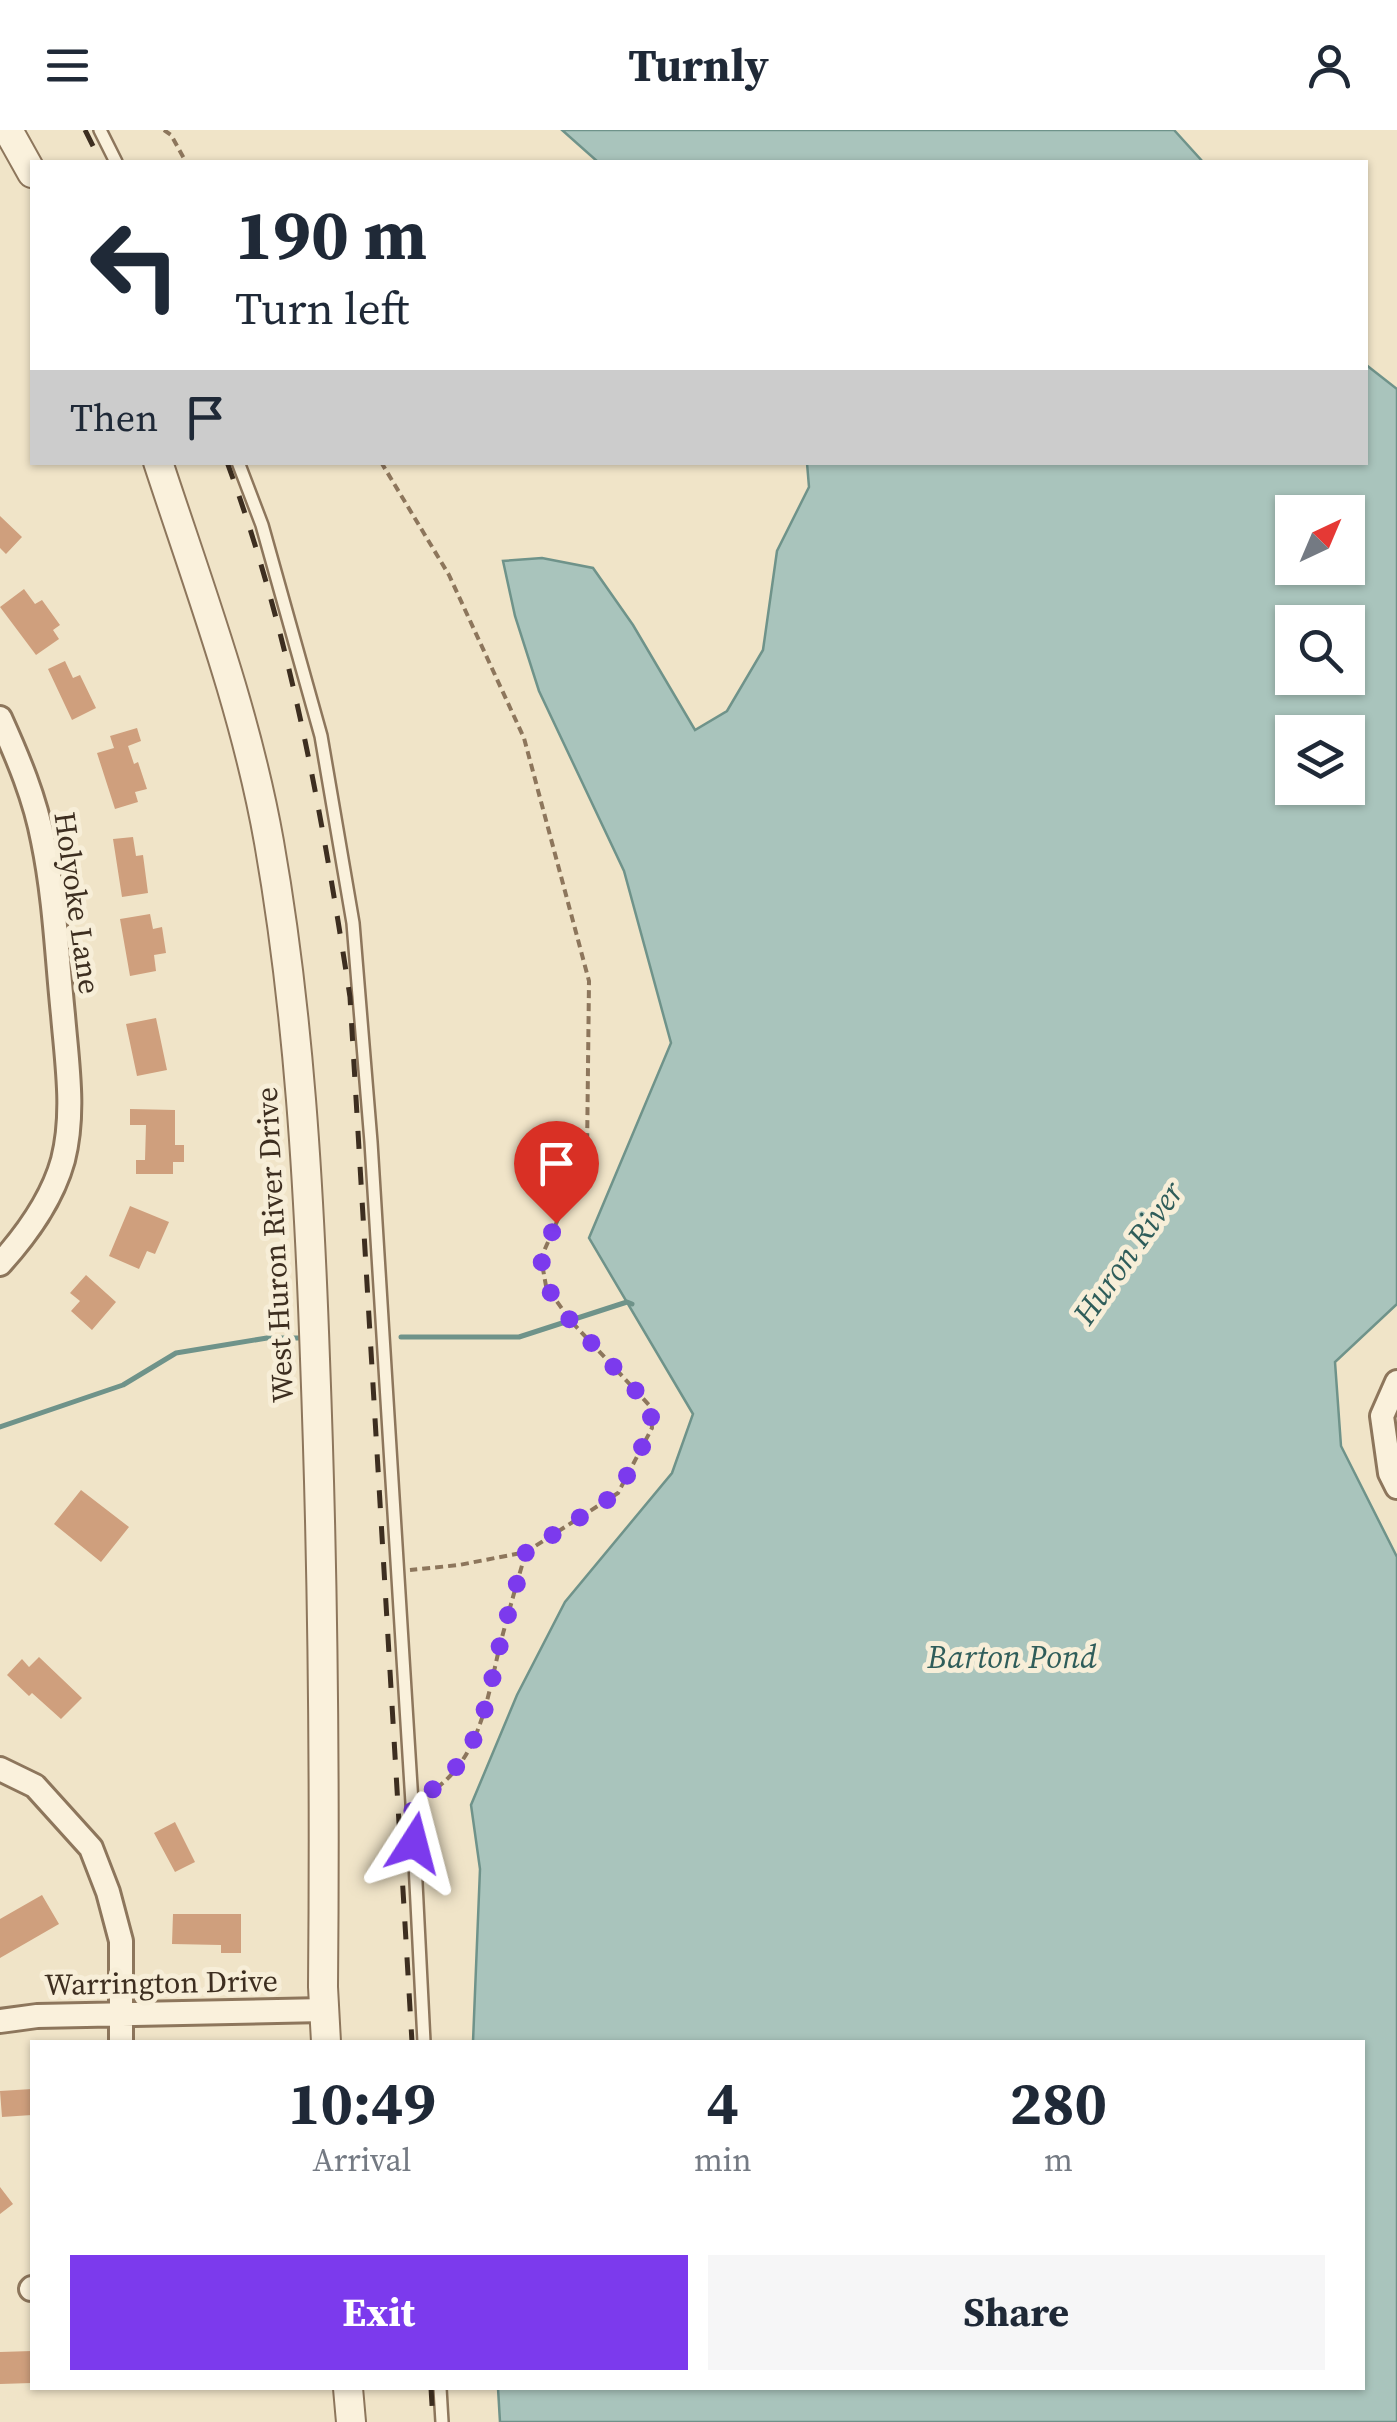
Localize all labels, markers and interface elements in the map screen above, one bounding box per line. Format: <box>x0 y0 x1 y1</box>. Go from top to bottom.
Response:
text: Turnly <box>628 34 769 96</box>
icon: menu <box>40 38 95 93</box>
icon: person <box>1302 38 1357 93</box>
text: 190 m <box>235 186 427 282</box>
icon: left <box>70 200 200 330</box>
text: Turn left <box>235 277 409 339</box>
icon: arrive <box>178 390 233 445</box>
text: Then <box>70 392 158 444</box>
north arrow <box>1275 495 1365 585</box>
map controls <box>1275 495 1365 805</box>
button: search <box>1275 605 1365 695</box>
button: layers <box>1275 715 1365 805</box>
street label: Holyoke Lane <box>44 809 111 997</box>
street label: West Huron River Drive <box>246 1086 303 1404</box>
pin <box>514 1121 599 1224</box>
icon: arrive <box>529 1136 584 1191</box>
water label: Huron River <box>1062 1172 1194 1334</box>
water label: Barton Pond <box>926 1635 1097 1679</box>
position arrow <box>362 1791 466 1895</box>
street label: Warrington Drive <box>44 1960 278 2005</box>
text: 10:49 <box>288 2062 436 2144</box>
text: 4 <box>706 2062 739 2144</box>
text: 280 <box>1010 2062 1107 2144</box>
text: Arrival <box>313 2138 411 2182</box>
text: min <box>694 2138 752 2182</box>
text: m <box>1044 2138 1073 2182</box>
button: Exit <box>70 2255 688 2370</box>
button: Share <box>708 2255 1325 2370</box>

